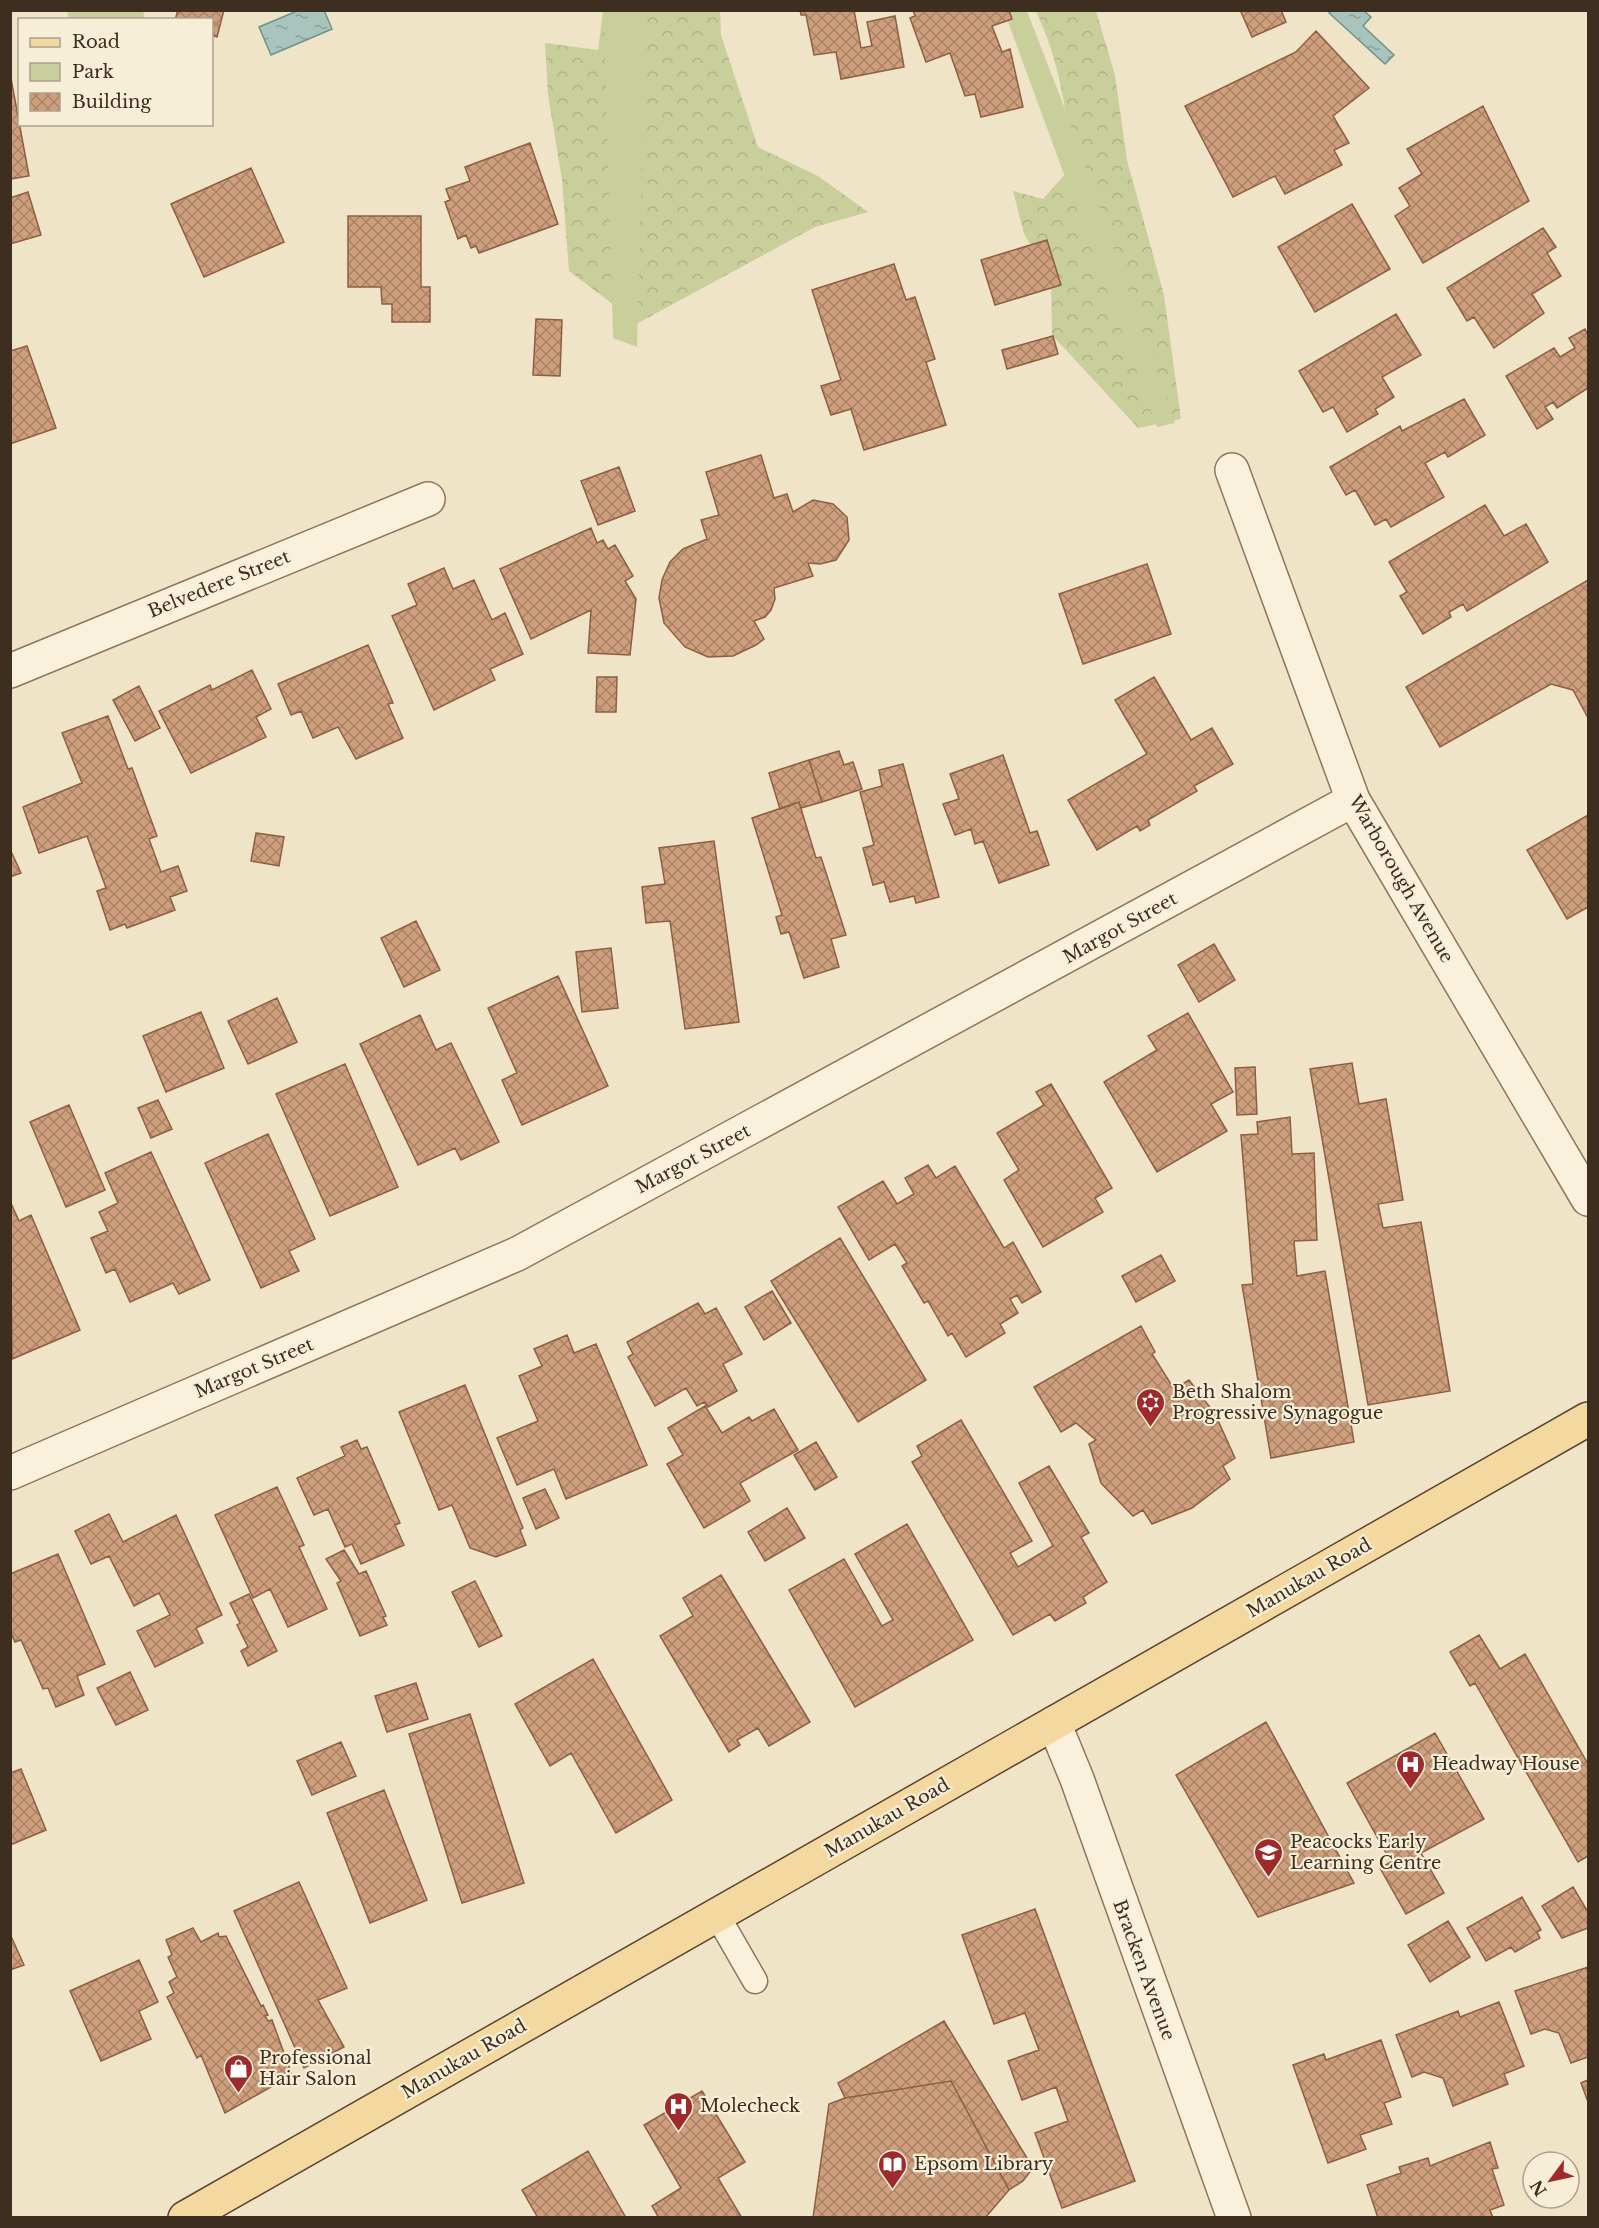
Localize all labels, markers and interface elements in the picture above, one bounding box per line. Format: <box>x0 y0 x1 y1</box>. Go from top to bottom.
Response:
legend <box>18 18 213 126</box>
text: Road <box>72 31 120 53</box>
text: Park <box>72 61 114 83</box>
text: Building <box>72 91 151 113</box>
street label: Belvedere Street <box>145 545 293 623</box>
street label: Warborough Avenue <box>1343 790 1458 967</box>
street label: Margot Street <box>1059 888 1181 968</box>
street label: Margot Street <box>632 1119 754 1198</box>
street label: Margot Street <box>191 1333 317 1403</box>
place label: Beth Shalom Progressive Synagogue <box>1172 1381 1383 1424</box>
synagogue icon: Beth Shalom Progressive Synagogue <box>1135 1386 1167 1428</box>
street label: Manukau Road <box>1243 1533 1375 1623</box>
hospital icon: Headway House <box>1395 1748 1427 1790</box>
place label: Headway House <box>1432 1753 1580 1775</box>
street label: Manukau Road <box>821 1773 953 1863</box>
place label: Peacocks Early Learning Centre <box>1290 1831 1441 1874</box>
school or university icon: Peacocks Early Learning Centre <box>1253 1836 1285 1878</box>
street label: Bracken Avenue <box>1108 1897 1180 2043</box>
street label: Manukau Road <box>398 2014 530 2104</box>
place label: Professional Hair Salon <box>259 2047 372 2090</box>
shop icon: Professional Hair Salon <box>222 2052 254 2094</box>
hospital icon: Molecheck <box>663 2090 695 2132</box>
place label: Molecheck <box>700 2095 800 2117</box>
library icon: Epsom Library <box>877 2148 909 2190</box>
north arrow <box>1521 2150 1581 2210</box>
place label: Epsom Library <box>914 2153 1054 2175</box>
text: N <box>1526 2176 1551 2200</box>

